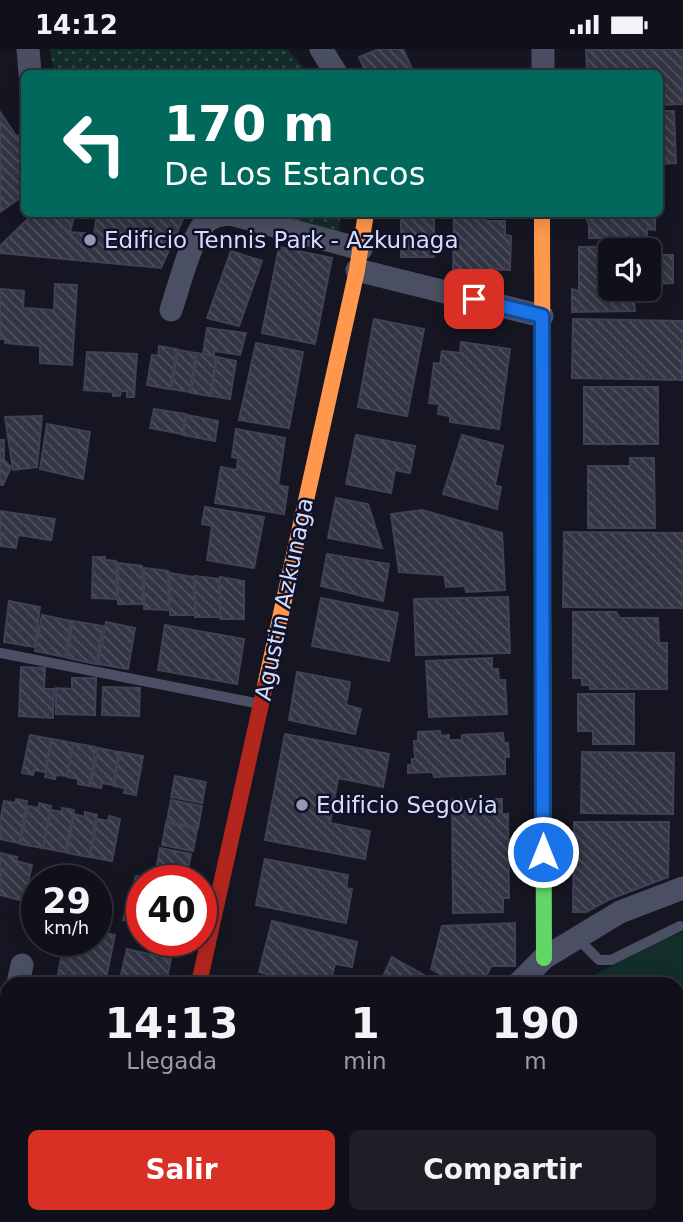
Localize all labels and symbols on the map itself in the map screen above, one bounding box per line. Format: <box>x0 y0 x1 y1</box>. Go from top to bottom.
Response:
place label: Edificio Tennis Park - Azkunaga <box>104 227 459 253</box>
marker: Edificio Tennis Park - Azkunaga <box>82 232 98 248</box>
pin <box>444 269 504 329</box>
street label: Agustin Azkunaga <box>250 495 318 703</box>
place label: Edificio Segovia <box>316 792 498 818</box>
marker: Edificio Segovia <box>294 797 310 813</box>
position arrow <box>506 815 580 889</box>
speed limit sign: 40 <box>126 865 217 956</box>

